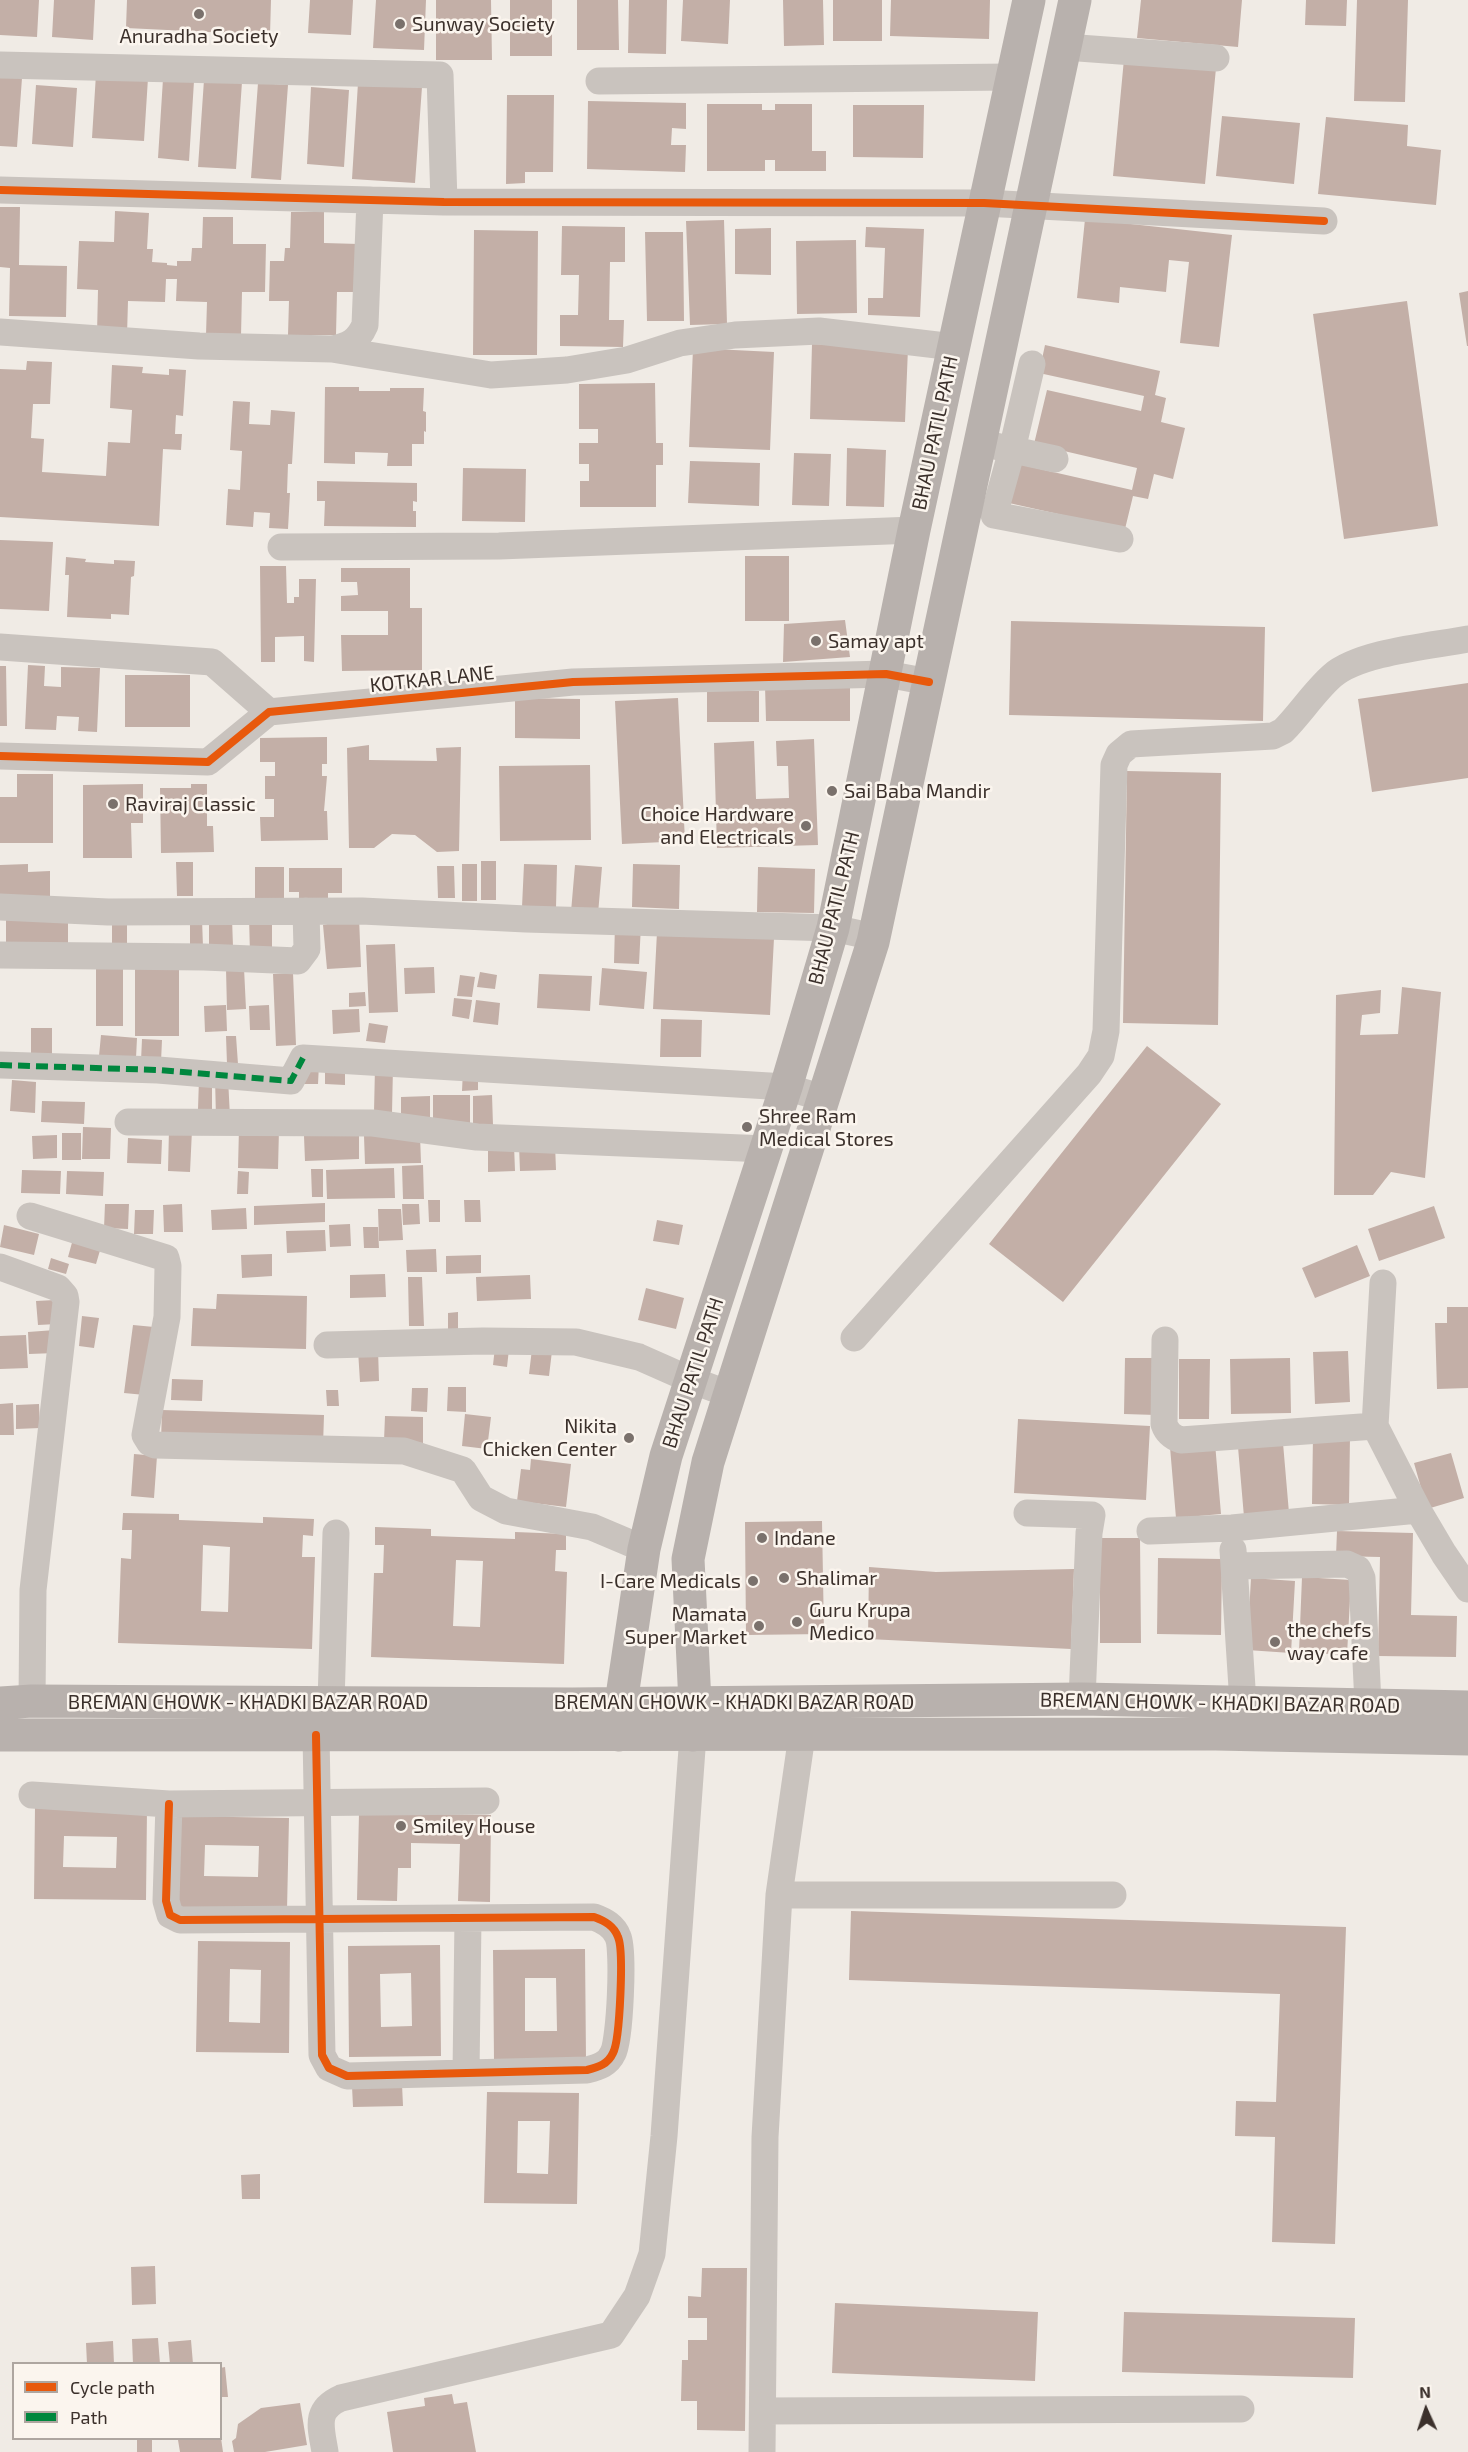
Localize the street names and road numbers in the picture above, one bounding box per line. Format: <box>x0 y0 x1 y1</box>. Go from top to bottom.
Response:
street label: BHAU PATIL PATH <box>907 354 963 512</box>
street label: KOTKAR LANE <box>369 661 495 697</box>
street label: BHAU PATIL PATH <box>803 829 865 987</box>
street label: BHAU PATIL PATH <box>657 1295 729 1451</box>
street label: BREMAN CHOWK - KHADKI BAZAR ROAD <box>1040 1688 1400 1718</box>
street label: BREMAN CHOWK - KHADKI BAZAR ROAD <box>68 1690 428 1714</box>
street label: BREMAN CHOWK - KHADKI BAZAR ROAD <box>554 1690 914 1714</box>

